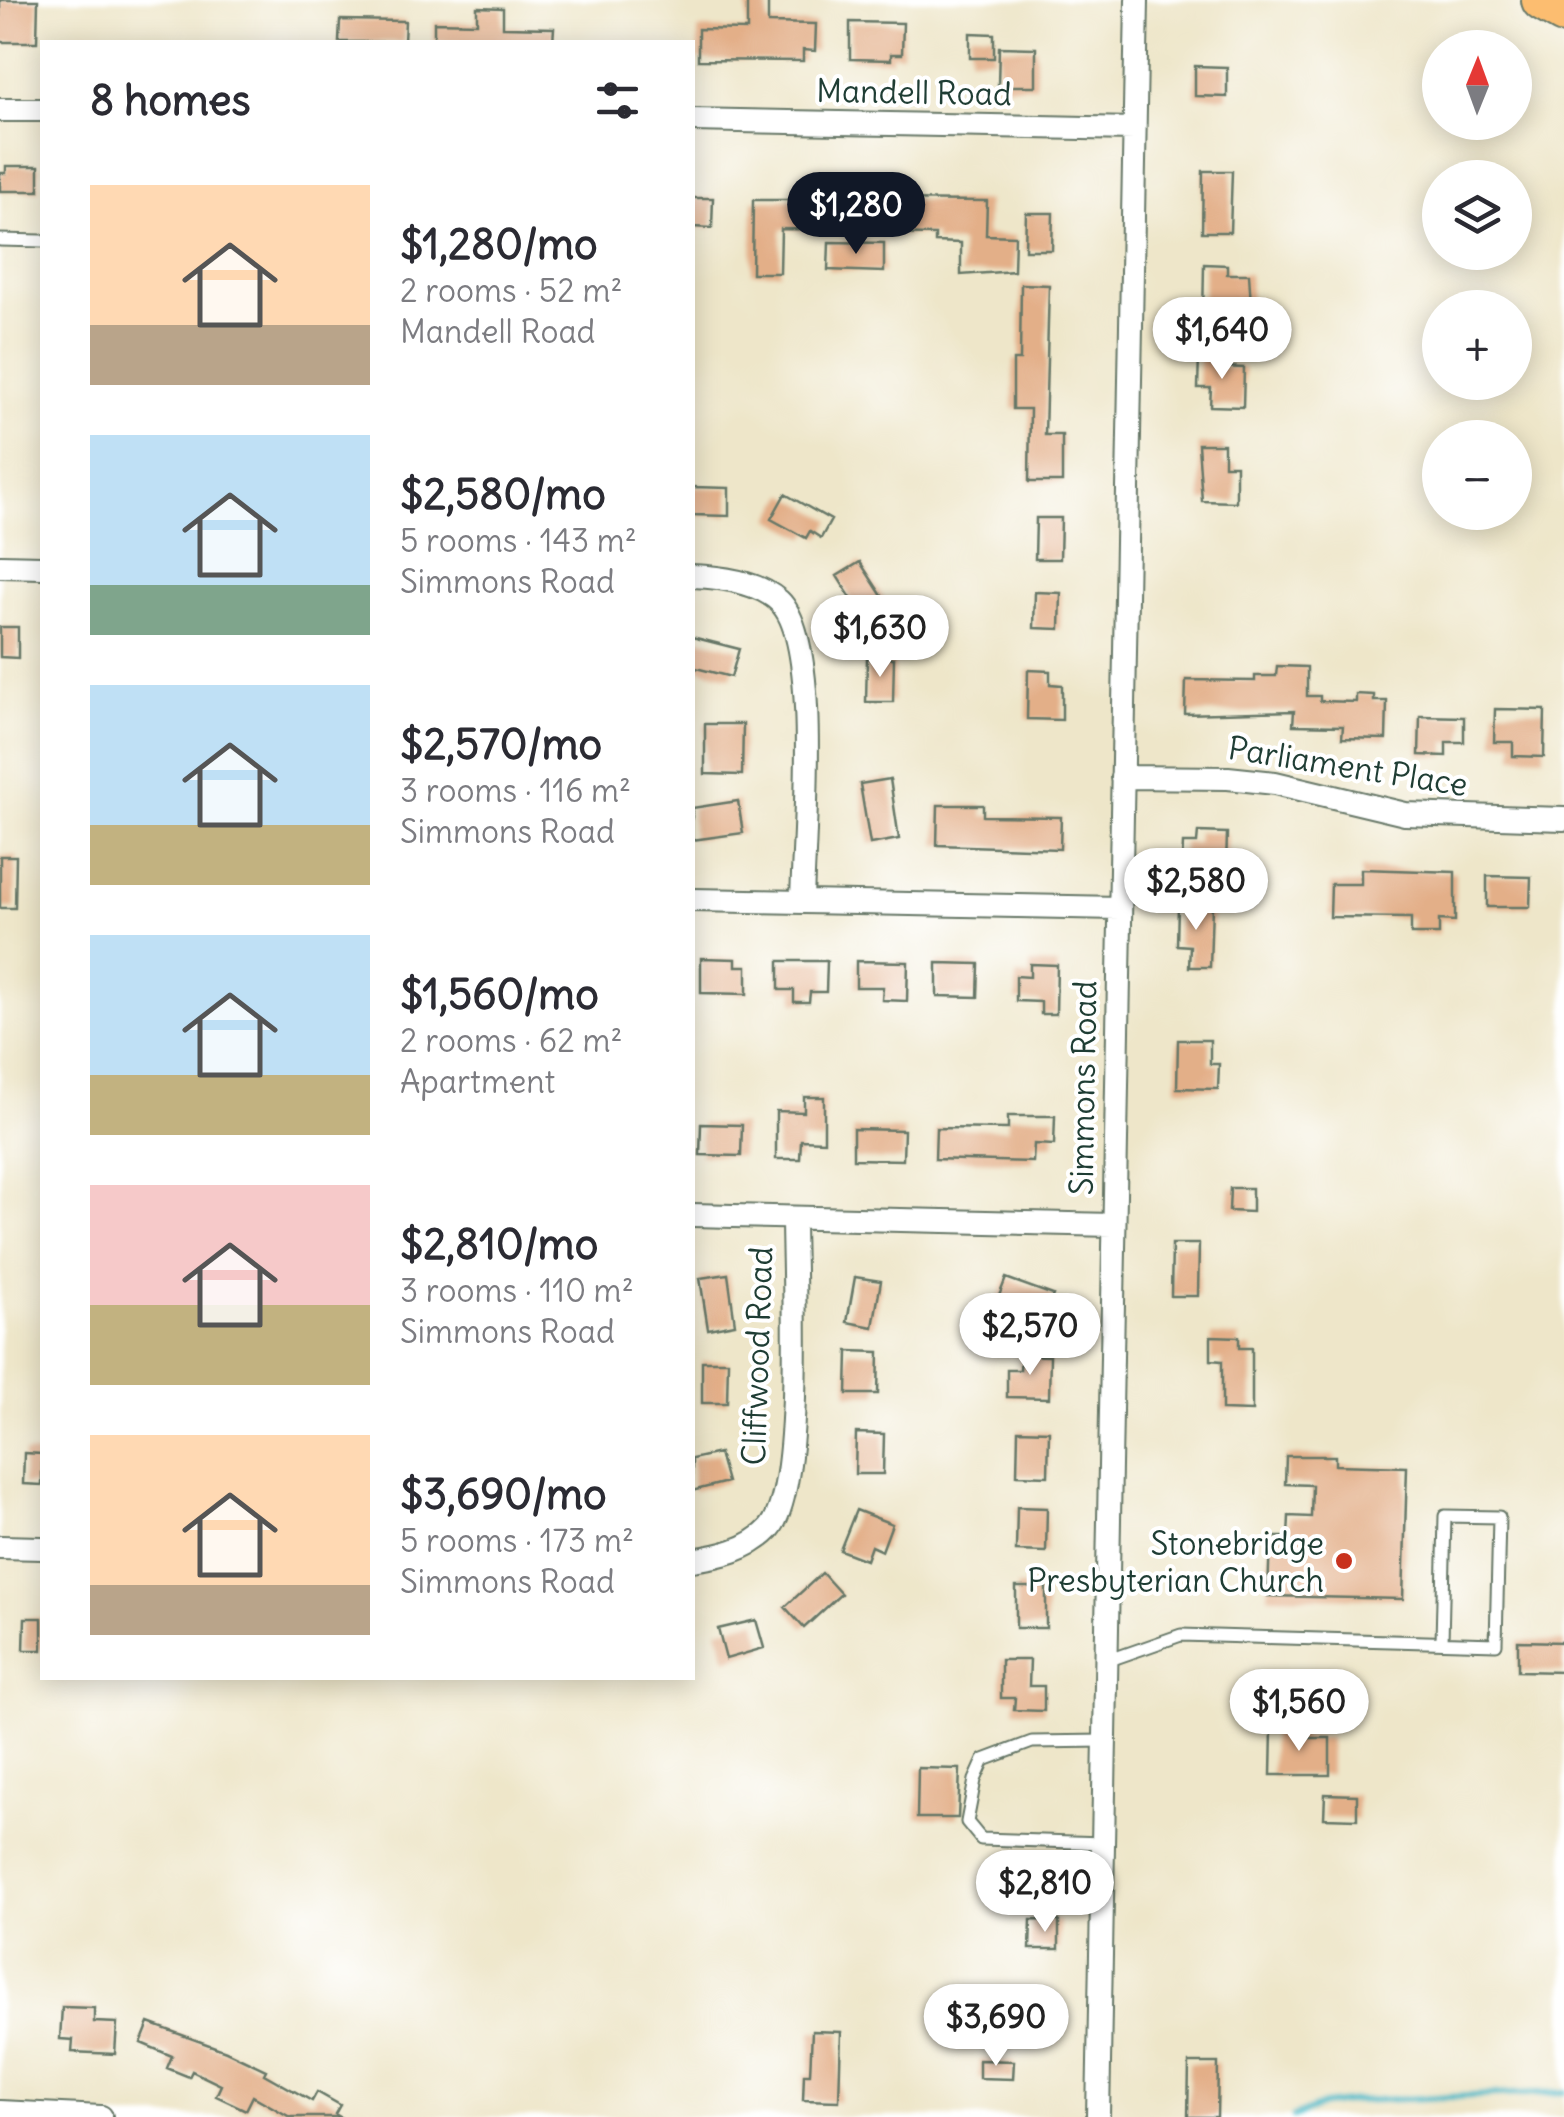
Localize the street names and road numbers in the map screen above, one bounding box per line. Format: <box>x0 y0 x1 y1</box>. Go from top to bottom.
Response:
street label: Mandell Road <box>816 70 1012 114</box>
street label: Parliament Place <box>1225 727 1471 805</box>
street label: Simmons Road <box>1061 980 1105 1196</box>
street label: Cliffwood Road <box>733 1246 781 1466</box>

